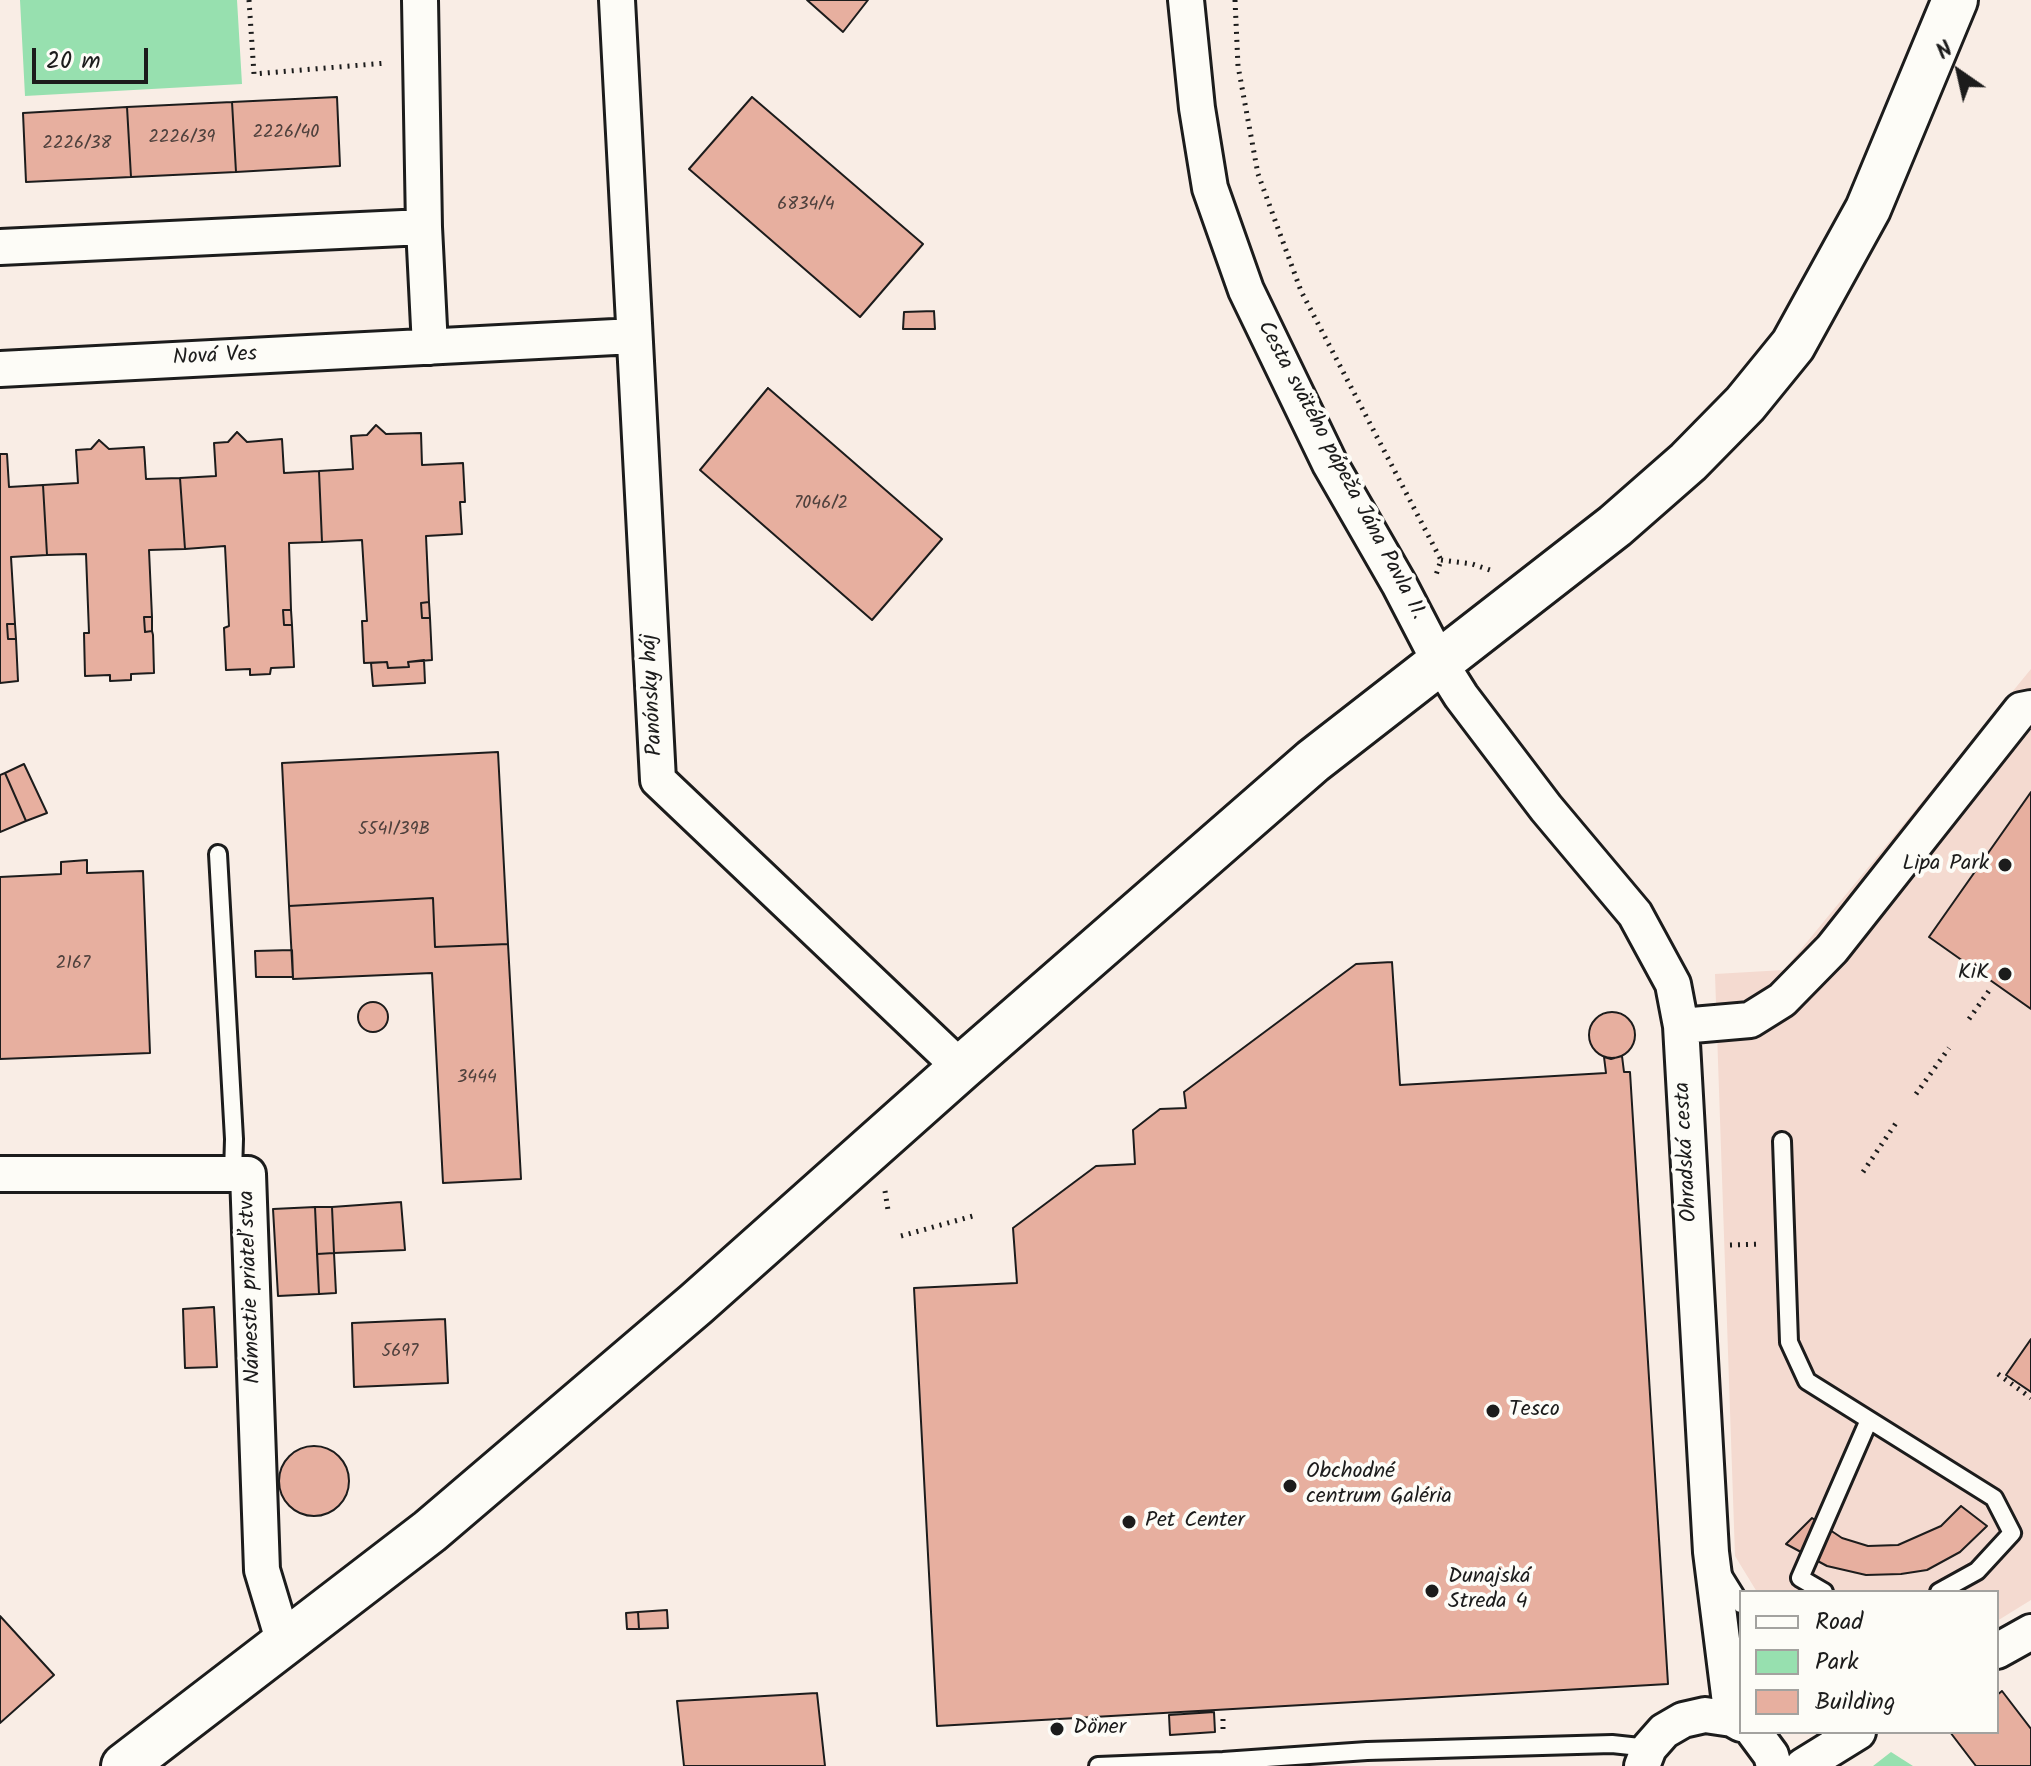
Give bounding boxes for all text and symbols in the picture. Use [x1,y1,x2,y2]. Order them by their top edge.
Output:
scale bar [36,32,152,82]
north arrow [1919,32,1999,112]
text: N [1930,33,1961,70]
text: 20 m [46,42,101,81]
house number: 2226/40 [253,123,319,145]
house number: 2226/39 [149,128,215,150]
house number: 2226/38 [43,134,111,156]
house number: 6834/4 [777,195,835,217]
street label: Cesta svätého pápeža Jána Pavla II. [1250,317,1430,625]
street label: Nová Ves [172,343,258,373]
house number: 7046/2 [794,494,848,516]
street label: Panónsky háj [638,633,670,757]
house number: 5541/39B [358,820,430,842]
place label: Lipa Park [1902,852,1989,878]
marker: Lipa Park [1996,856,2014,874]
house number: 2167 [56,954,90,976]
place label: KiK [1958,961,1989,987]
marker: KiK [1996,965,2014,983]
house number: 3444 [457,1068,497,1090]
street label: Ohradská cesta [1671,1081,1705,1223]
street label: Námestie priateľstva [235,1190,269,1384]
house number: 5697 [382,1342,418,1364]
place label: Tesco [1509,1398,1560,1424]
marker: Tesco [1484,1402,1502,1420]
place label: Obchodné centrum Galéria [1306,1460,1452,1512]
marker: Obchodné centrum Galéria [1281,1477,1299,1495]
place label: Pet Center [1145,1509,1245,1535]
marker: Pet Center [1120,1513,1138,1531]
place label: Dunajská Streda 4 [1448,1565,1530,1616]
marker: Dunajská Streda 4 [1423,1582,1441,1600]
legend [1739,1590,1999,1734]
text: Road [1815,1603,1863,1642]
text: Park [1815,1643,1859,1682]
text: Building [1815,1683,1895,1722]
place label: Döner [1073,1716,1126,1742]
marker: Döner [1048,1720,1066,1738]

